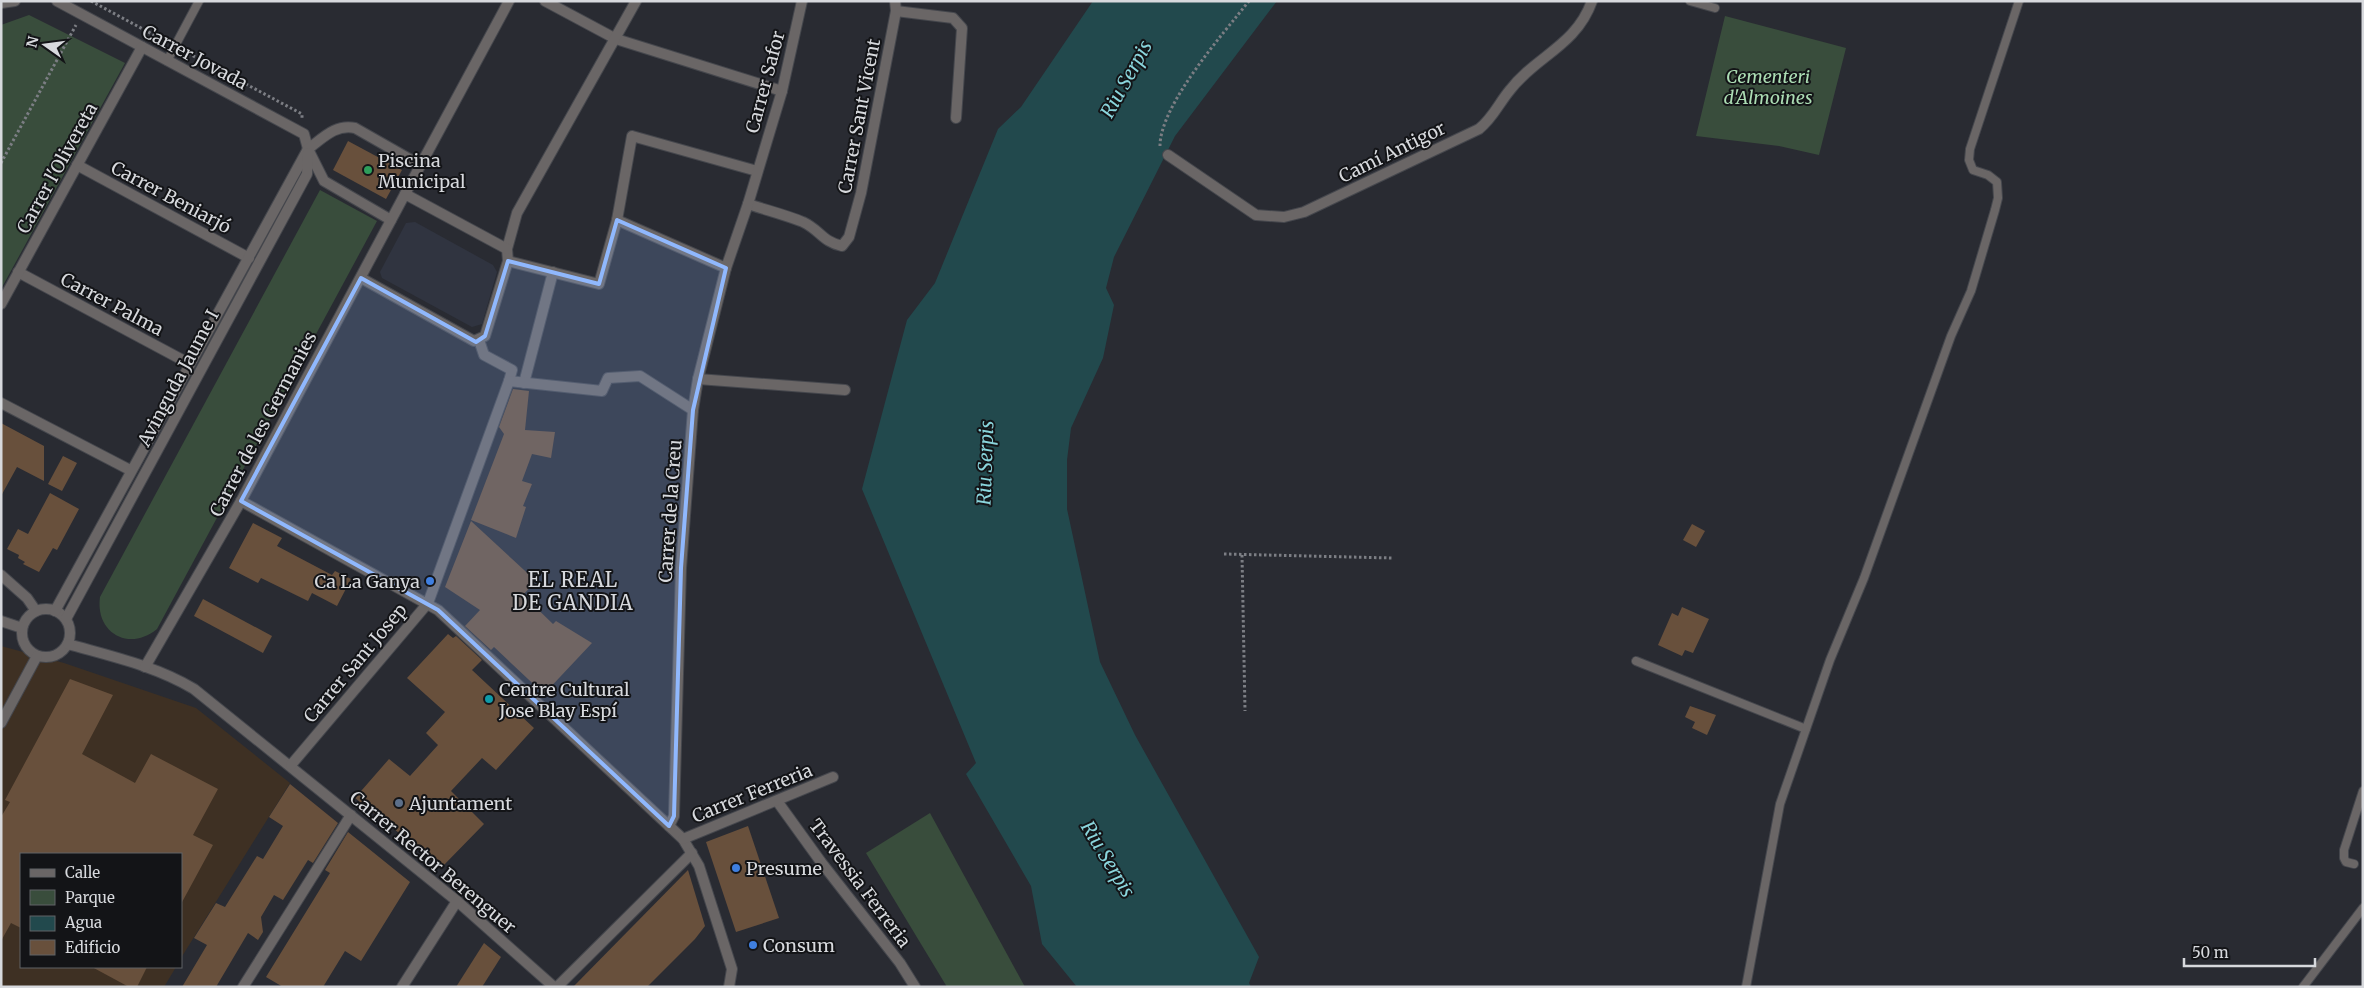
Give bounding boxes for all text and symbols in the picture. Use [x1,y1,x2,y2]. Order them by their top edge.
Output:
north arrow [20,20,70,70]
street label: Carrer Jovada [138,20,252,95]
street label: Carrer Safor [740,28,790,136]
text: N [22,34,42,49]
water label: Riu Serpis [1095,36,1157,122]
street label: Carrer Sant Vicent [833,37,885,195]
park label: Cementeri d'Almoines [1724,65,1812,109]
street label: Carrer l'Olivereta [12,98,103,237]
street label: Camí Antigor [1335,116,1449,188]
place label: Piscina Municipal [378,149,466,193]
street label: Carrer Beniarjó [107,156,235,238]
marker: Piscina Municipal [362,164,374,176]
street label: Carrer Palma [57,267,168,341]
street label: Avinguda Jaume I [132,306,224,451]
street label: Carrer de les Germanies [204,327,322,521]
water label: Riu Serpis [972,420,998,506]
street label: Carrer de la Creu [654,439,686,583]
district label: EL REAL DE GANDIA [512,567,634,615]
place label: Ca La Ganya [314,570,420,593]
marker: Ca La Ganya [424,575,436,587]
street label: Carrer Sant Josep [298,599,412,727]
place label: Centre Cultural Jose Blay Espí [498,678,630,722]
marker: Centre Cultural Jose Blay Espí [483,693,495,705]
street label: Carrer Ferreria [689,758,816,828]
street label: Carrer Rector Berenguer [345,786,521,938]
place label: Ajuntament [408,792,512,815]
marker: Ajuntament [393,797,405,809]
street label: Travessia Ferreria [804,814,916,952]
water label: Riu Serpis [1076,816,1140,902]
legend [20,853,182,968]
place label: Presume [746,857,822,880]
marker: Presume [730,862,742,874]
text: Calle [65,863,100,882]
text: Parque [65,888,115,907]
text: Agua [64,913,102,932]
place label: Consum [763,934,835,957]
scale bar [2184,936,2315,968]
text: Edificio [65,938,121,957]
marker: Consum [747,939,759,951]
text: 50 m [2192,943,2229,962]

